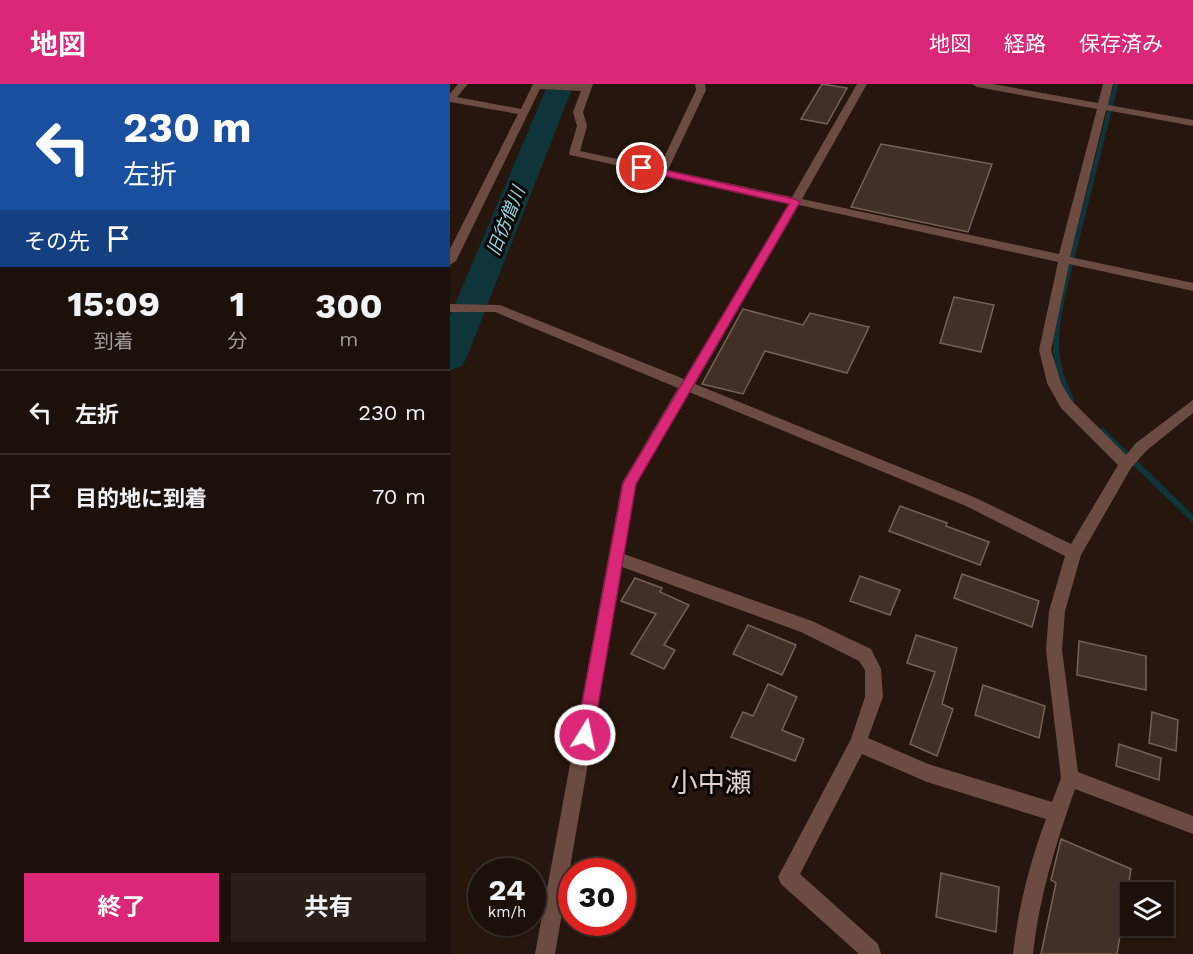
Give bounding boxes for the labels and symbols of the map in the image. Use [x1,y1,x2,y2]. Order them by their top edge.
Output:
pin [616,142,667,193]
water label: 旧彷僧川 [482,182,530,258]
position arrow [553,703,617,767]
district label: 小中瀬 [671,767,752,799]
speed limit sign: 30 [558,858,636,936]

